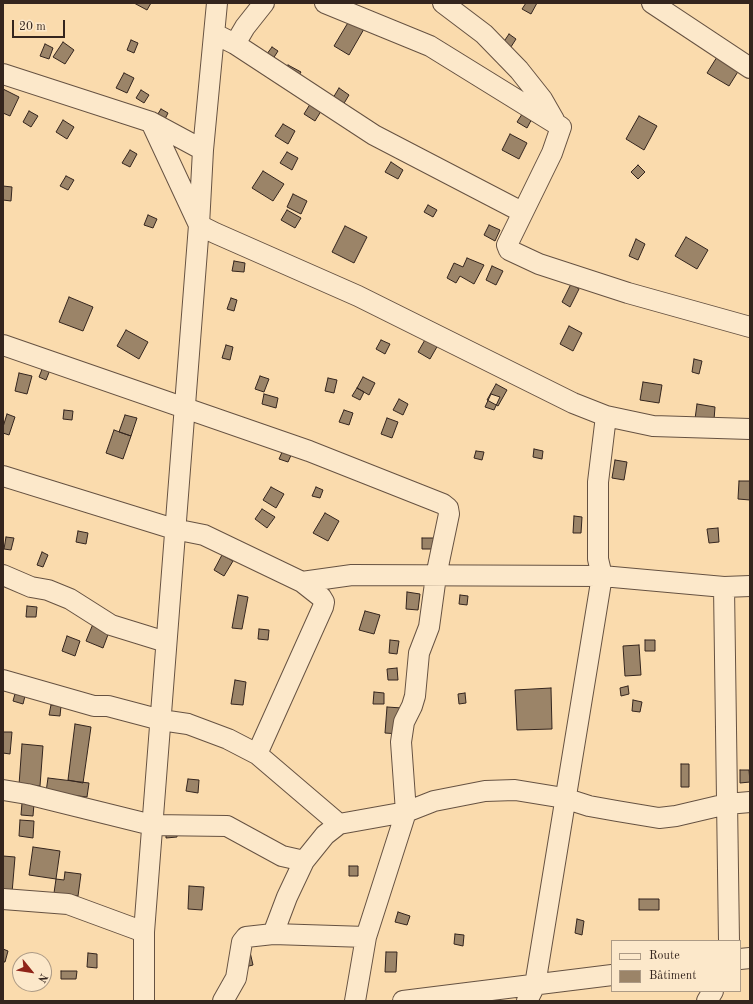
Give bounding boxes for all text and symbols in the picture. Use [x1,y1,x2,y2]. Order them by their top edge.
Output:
scale bar [14,12,67,38]
text: 20 m [19,21,46,33]
legend [611,940,741,992]
text: Route [649,950,680,962]
north arrow [12,952,52,992]
text: Bâtiment [649,970,696,982]
text: N [35,971,49,984]

